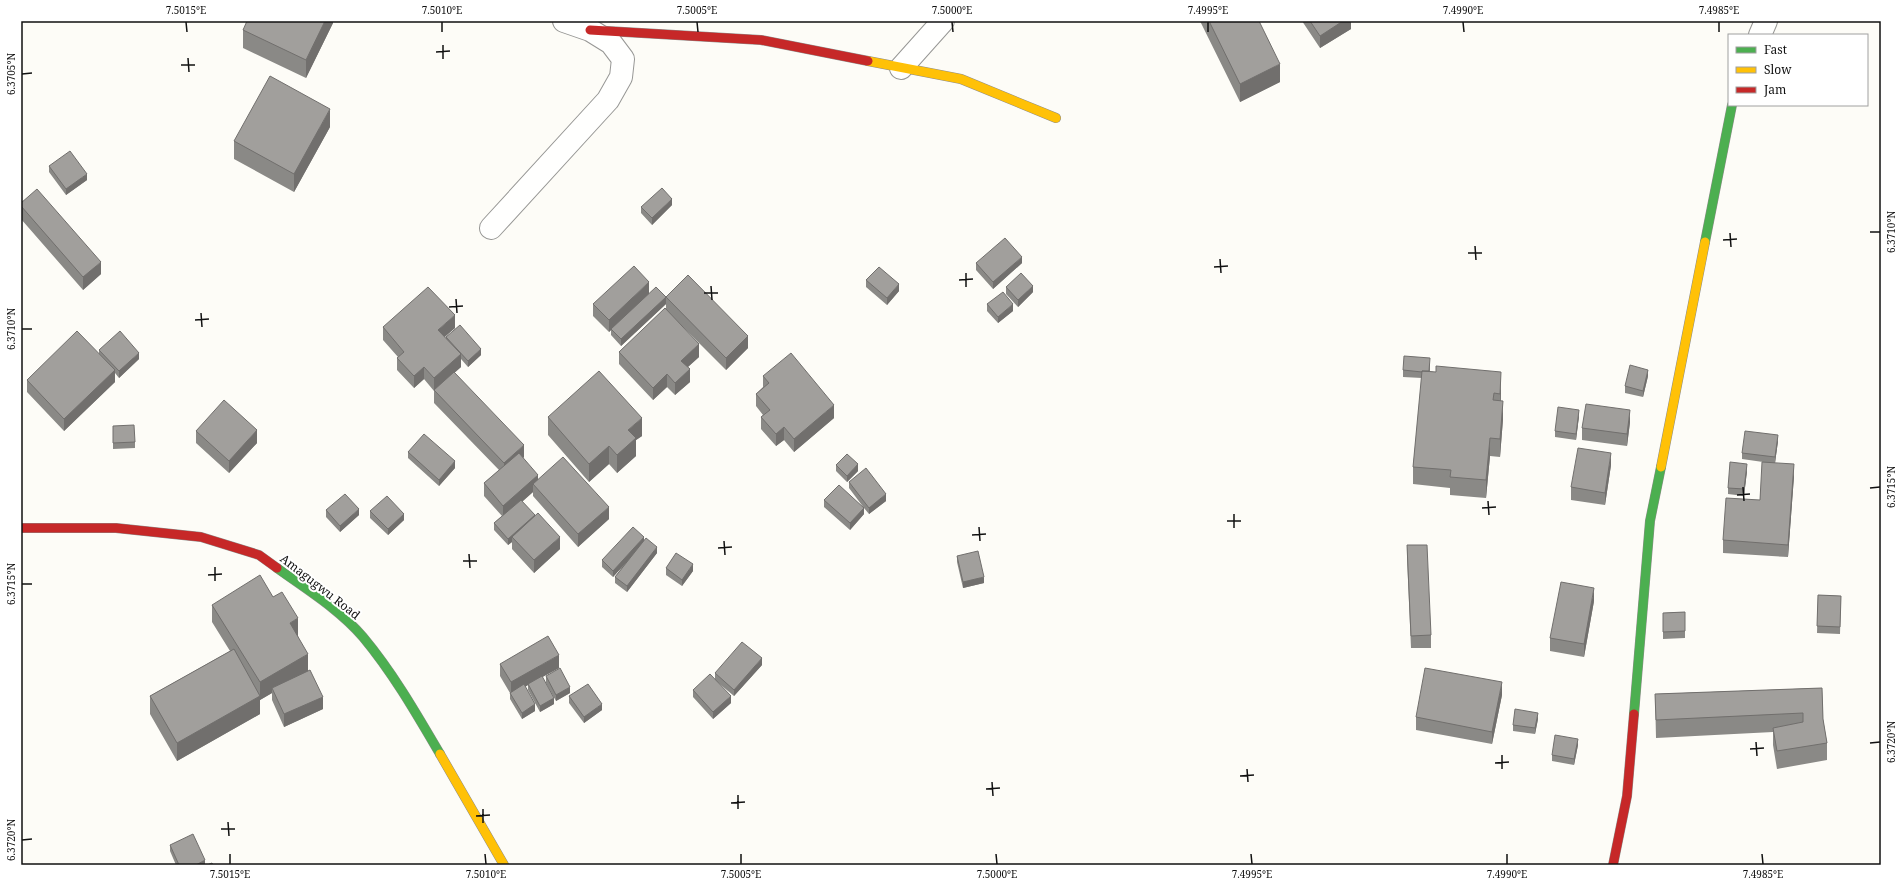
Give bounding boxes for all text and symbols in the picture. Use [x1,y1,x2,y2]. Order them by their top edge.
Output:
text: 7.5015°E [166,3,206,17]
text: 7.5010°E [422,3,462,17]
text: 7.5005°E [677,3,717,17]
text: 7.5000°E [932,3,972,17]
text: 7.4995°E [1188,3,1228,17]
text: 7.4990°E [1443,3,1483,17]
text: 7.4985°E [1699,3,1739,17]
legend [1728,34,1868,106]
text: Fast [1764,41,1787,58]
text: 6.3705°N [4,53,18,95]
text: Slow [1764,61,1792,78]
text: Jam [1763,81,1786,98]
text: 6.3710°N [1884,211,1898,253]
text: 6.3710°N [4,308,18,350]
text: 6.3715°N [1884,466,1898,508]
street label: Amagugwu Road [277,550,364,624]
text: 6.3715°N [4,563,18,605]
text: 6.3720°N [1884,721,1898,763]
text: 6.3720°N [4,819,18,861]
text: 7.5015°E [210,867,250,881]
text: 7.5010°E [466,867,506,881]
text: 7.5005°E [721,867,761,881]
text: 7.5000°E [977,867,1017,881]
text: 7.4995°E [1232,867,1272,881]
text: 7.4990°E [1487,867,1527,881]
text: 7.4985°E [1743,867,1783,881]

